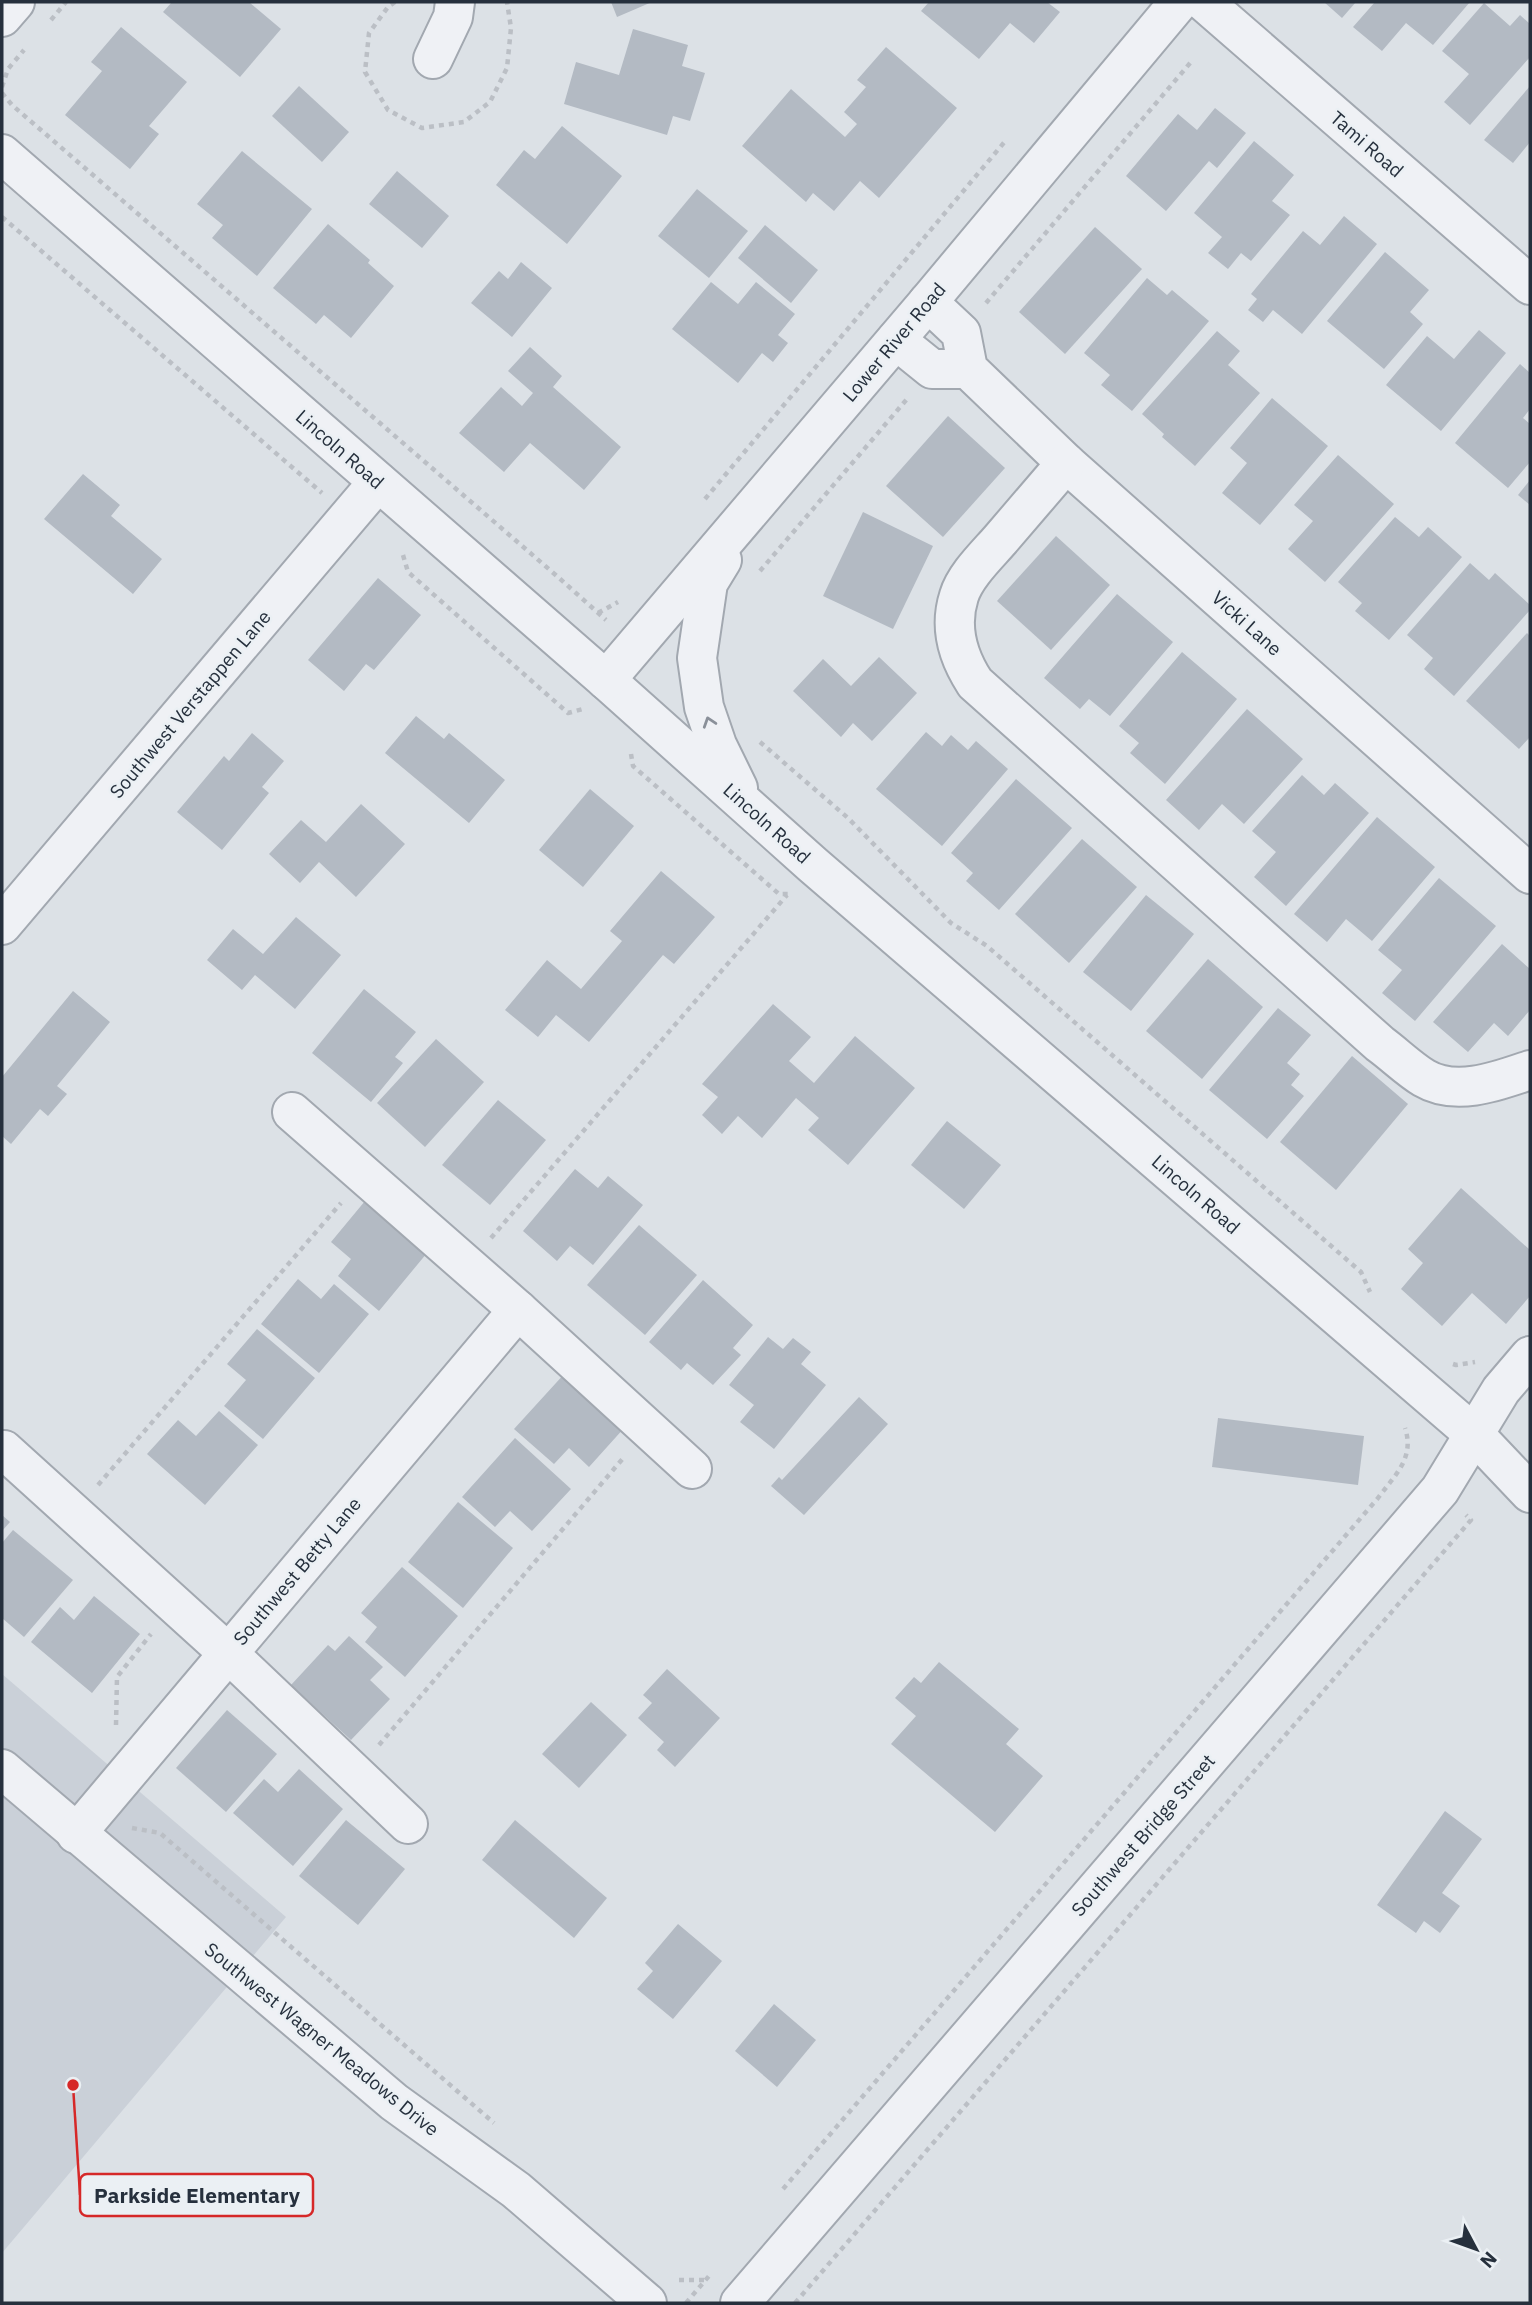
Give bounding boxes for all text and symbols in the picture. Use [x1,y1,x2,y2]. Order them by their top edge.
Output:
street label: Tami Road [1325,106,1409,182]
street label: Lower River Road [837,278,951,406]
street label: Lincoln Road [291,404,389,494]
street label: Vicki Lane [1207,585,1287,661]
street label: Southwest Verstappen Lane [104,605,276,803]
one-way arrow [703,716,717,728]
street label: Lincoln Road [718,778,816,868]
street label: Lincoln Road [1147,1149,1245,1239]
street label: Southwest Betty Lane [228,1492,366,1650]
street label: Southwest Bridge Street [1066,1749,1220,1921]
street label: Southwest Wagner Meadows Drive [200,1937,444,2141]
callout: Parkside Elementary [80,2174,313,2216]
text: Parkside Elementary [94,2181,301,2209]
north arrow [1441,2214,1511,2284]
text: N [1475,2247,1502,2273]

